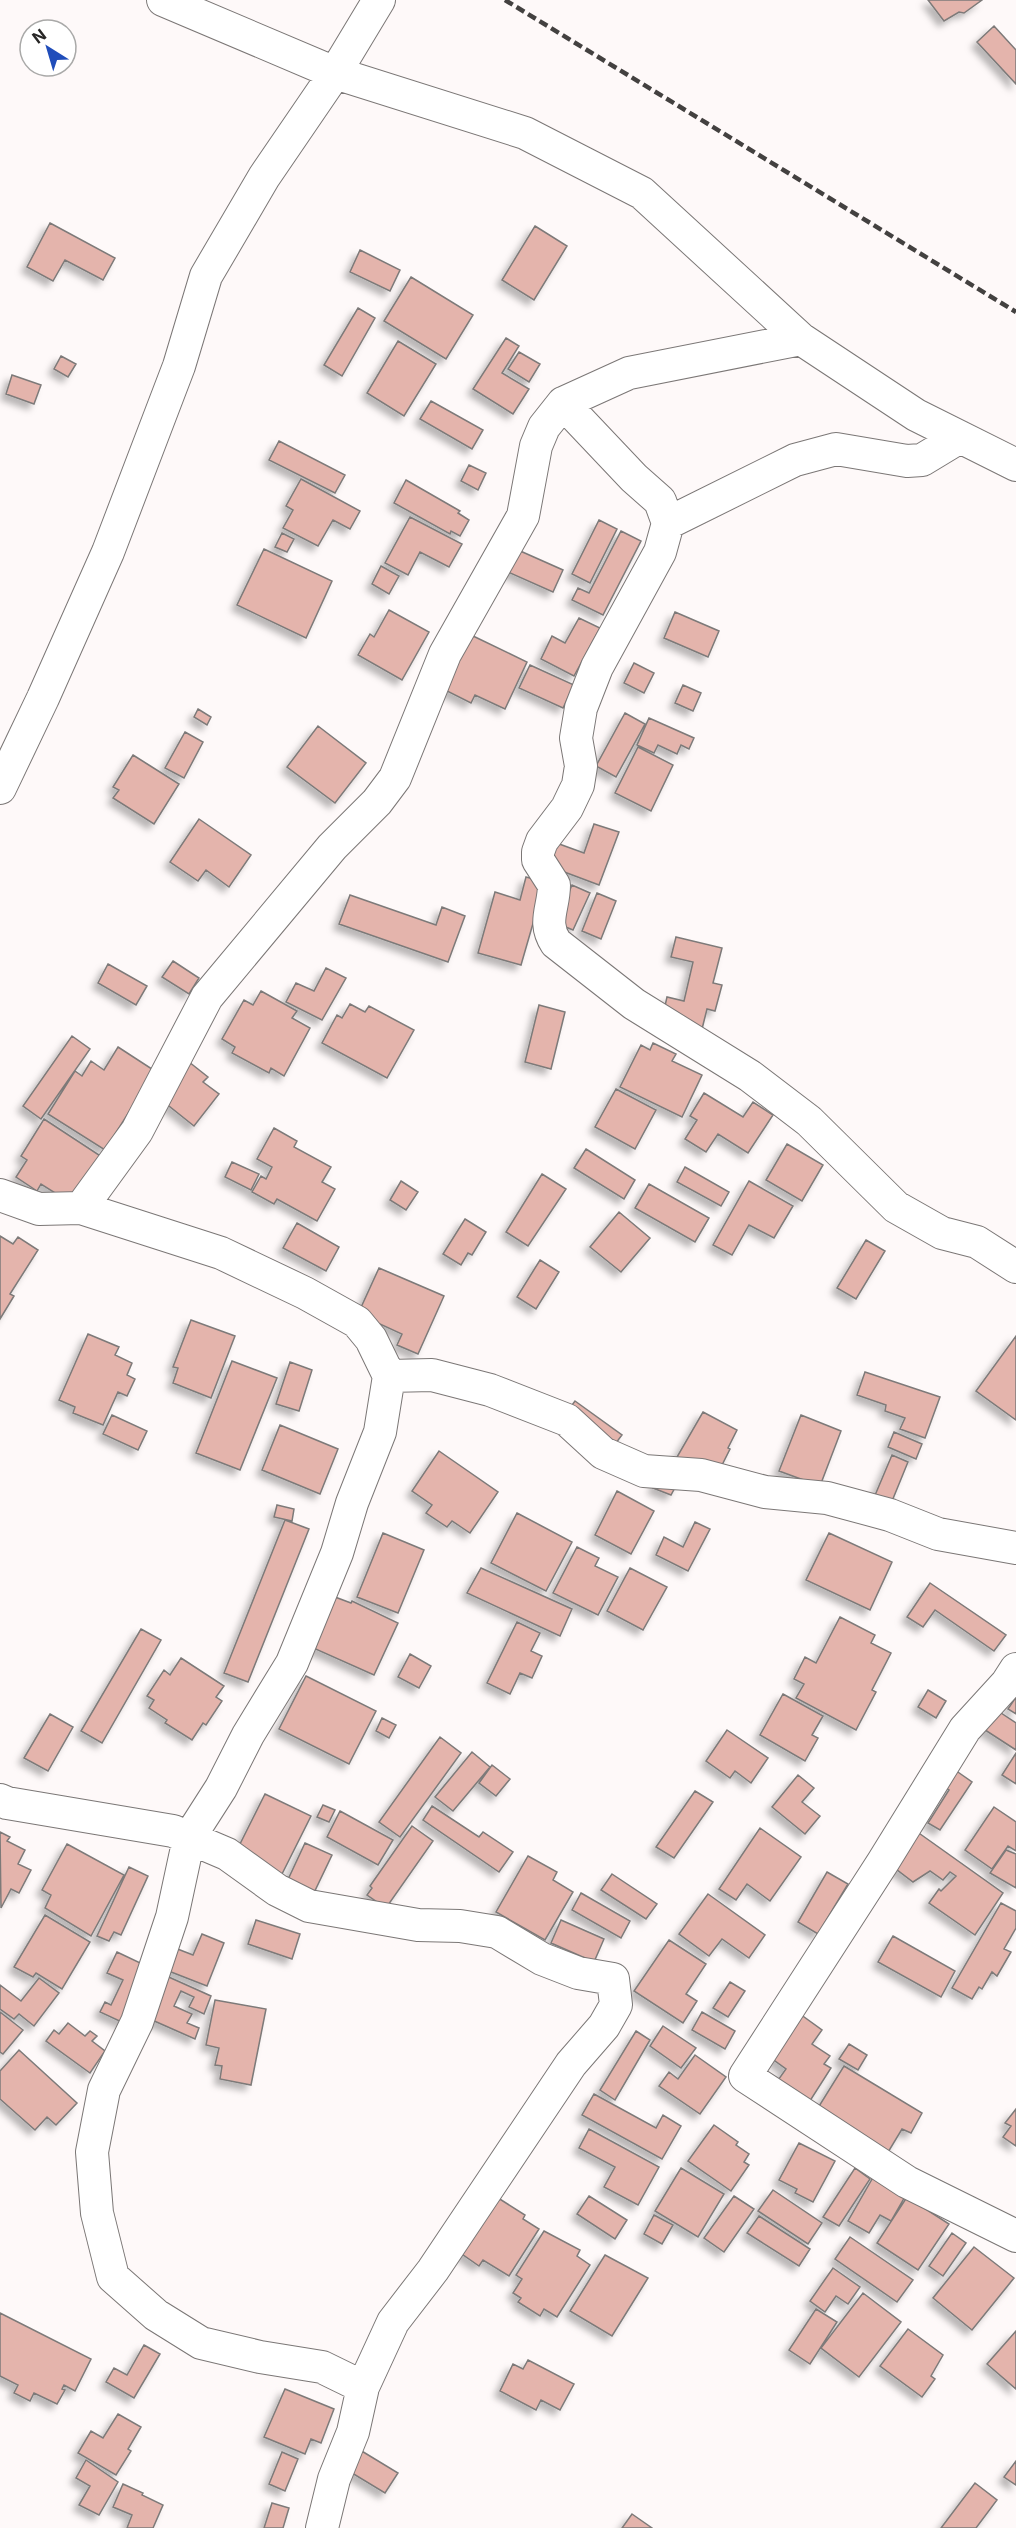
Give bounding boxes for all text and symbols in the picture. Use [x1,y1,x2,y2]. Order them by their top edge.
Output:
north arrow [18,18,78,78]
text: N [28,24,50,48]

